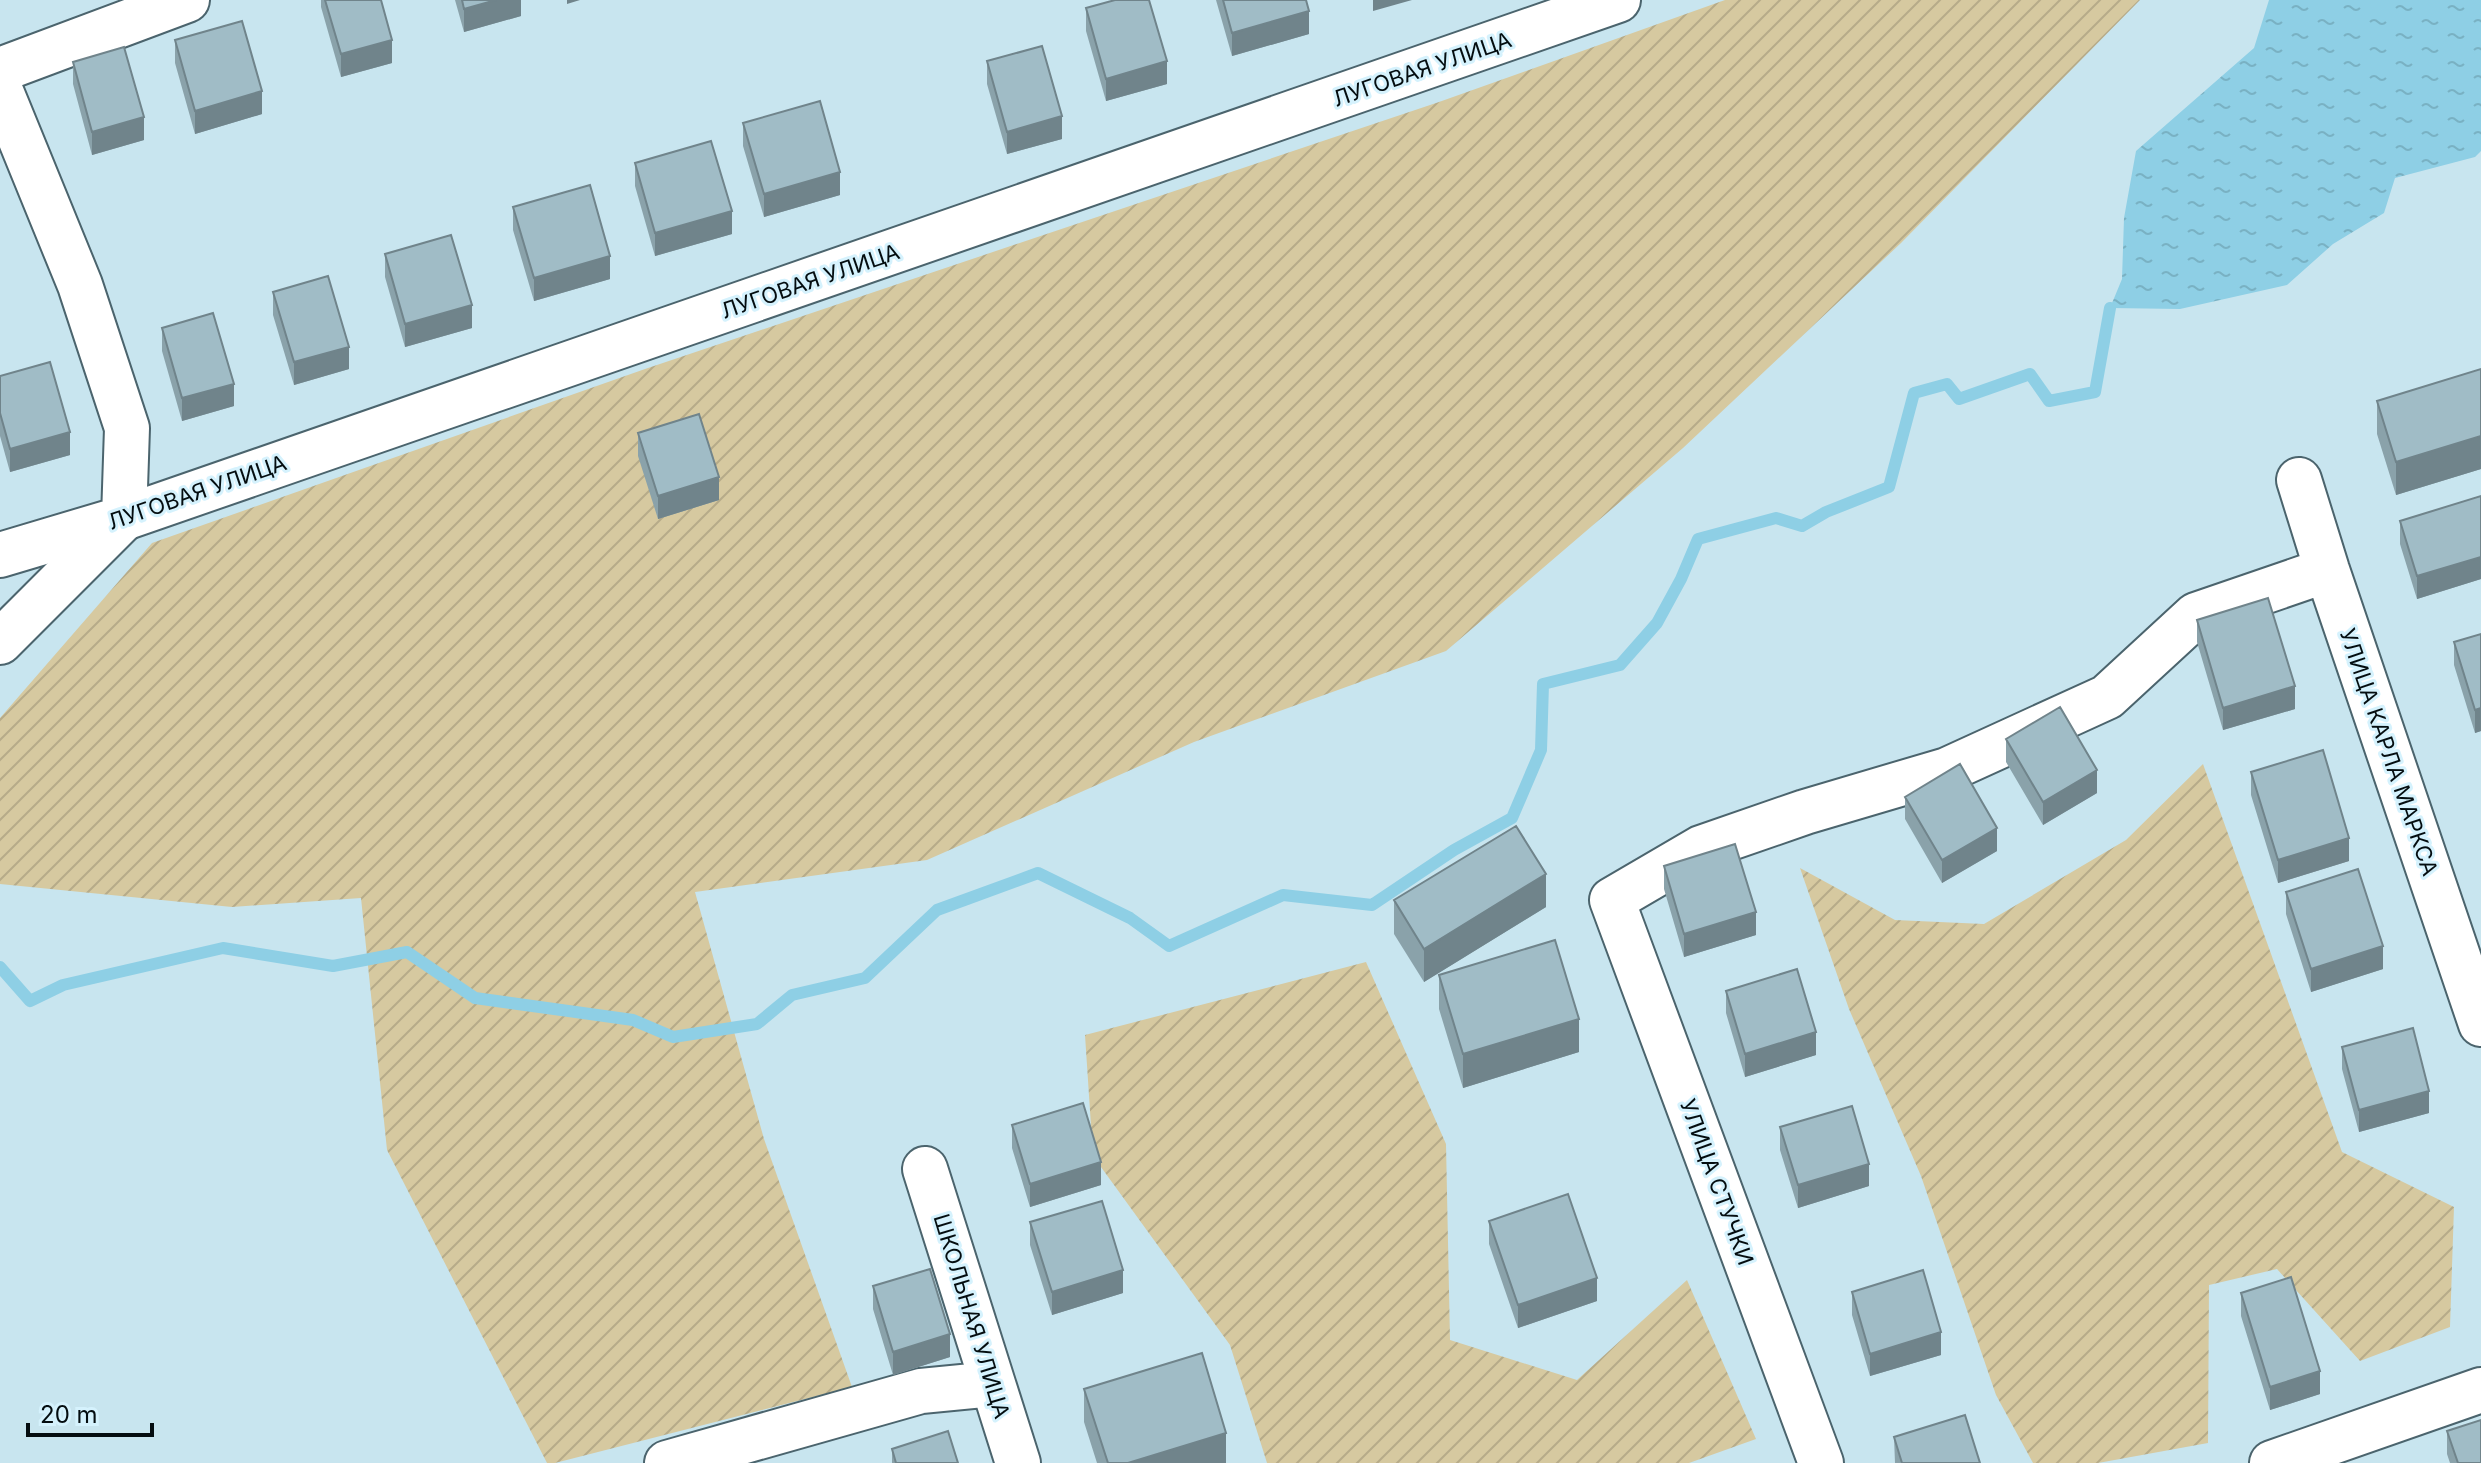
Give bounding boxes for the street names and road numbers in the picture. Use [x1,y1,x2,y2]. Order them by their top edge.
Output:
street label: ЛУГОВАЯ УЛИЦА [1329,26,1515,112]
street label: ЛУГОВАЯ УЛИЦА [717,238,903,324]
street label: ЛУГОВАЯ УЛИЦА [104,449,290,535]
street label: УЛИЦА КАРЛА МАРКСА [2334,625,2444,879]
street label: УЛИЦА СТУЧКИ [1675,1095,1759,1269]
street label: ШКОЛЬНАЯ УЛИЦА [929,1211,1015,1421]

